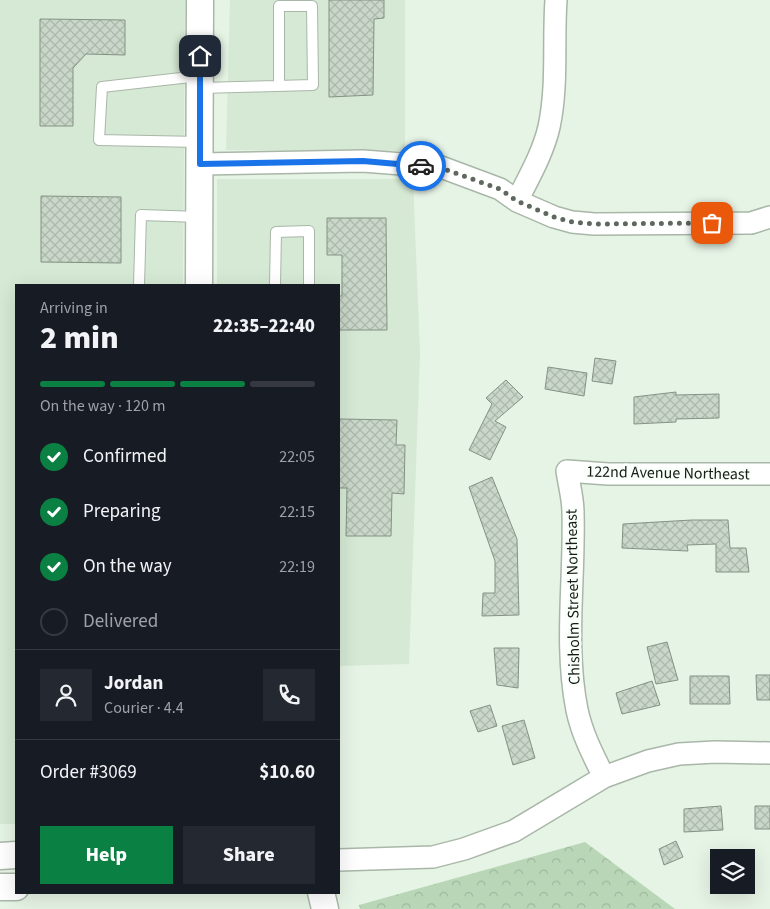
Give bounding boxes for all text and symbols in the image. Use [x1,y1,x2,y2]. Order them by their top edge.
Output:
pin [179,35,221,77]
icon: home [186,42,214,70]
courier [396,141,446,191]
icon: car [407,152,435,180]
pin [691,202,733,244]
icon: bag [698,209,726,237]
text: Arriving in [40,297,108,319]
text: 22:35–22:40 [213,313,315,340]
text: 2 min [40,315,119,361]
text: On the way · 120 m [40,395,165,417]
icon: check [40,443,68,471]
text: Confirmed [83,443,167,470]
text: 22:05 [279,446,315,468]
street label: 122nd Avenue Northeast [586,461,750,485]
icon: check [40,498,68,526]
text: Preparing [83,498,161,525]
text: 22:15 [279,501,315,523]
street label: Chisholm Street Northeast [560,508,586,685]
icon: check [40,553,68,581]
text: On the way [83,553,172,580]
text: 22:19 [279,556,315,578]
text: Delivered [83,608,158,635]
button: person [40,669,92,721]
button: phone [263,669,315,721]
text: Jordan [104,670,163,697]
text: Courier · 4.4 [104,697,184,719]
text: Order #3069 [40,759,137,786]
text: $10.60 [259,759,315,786]
button: Help [40,826,173,884]
button: Share [183,826,315,884]
map controls [710,849,755,894]
button: layers [710,849,755,894]

